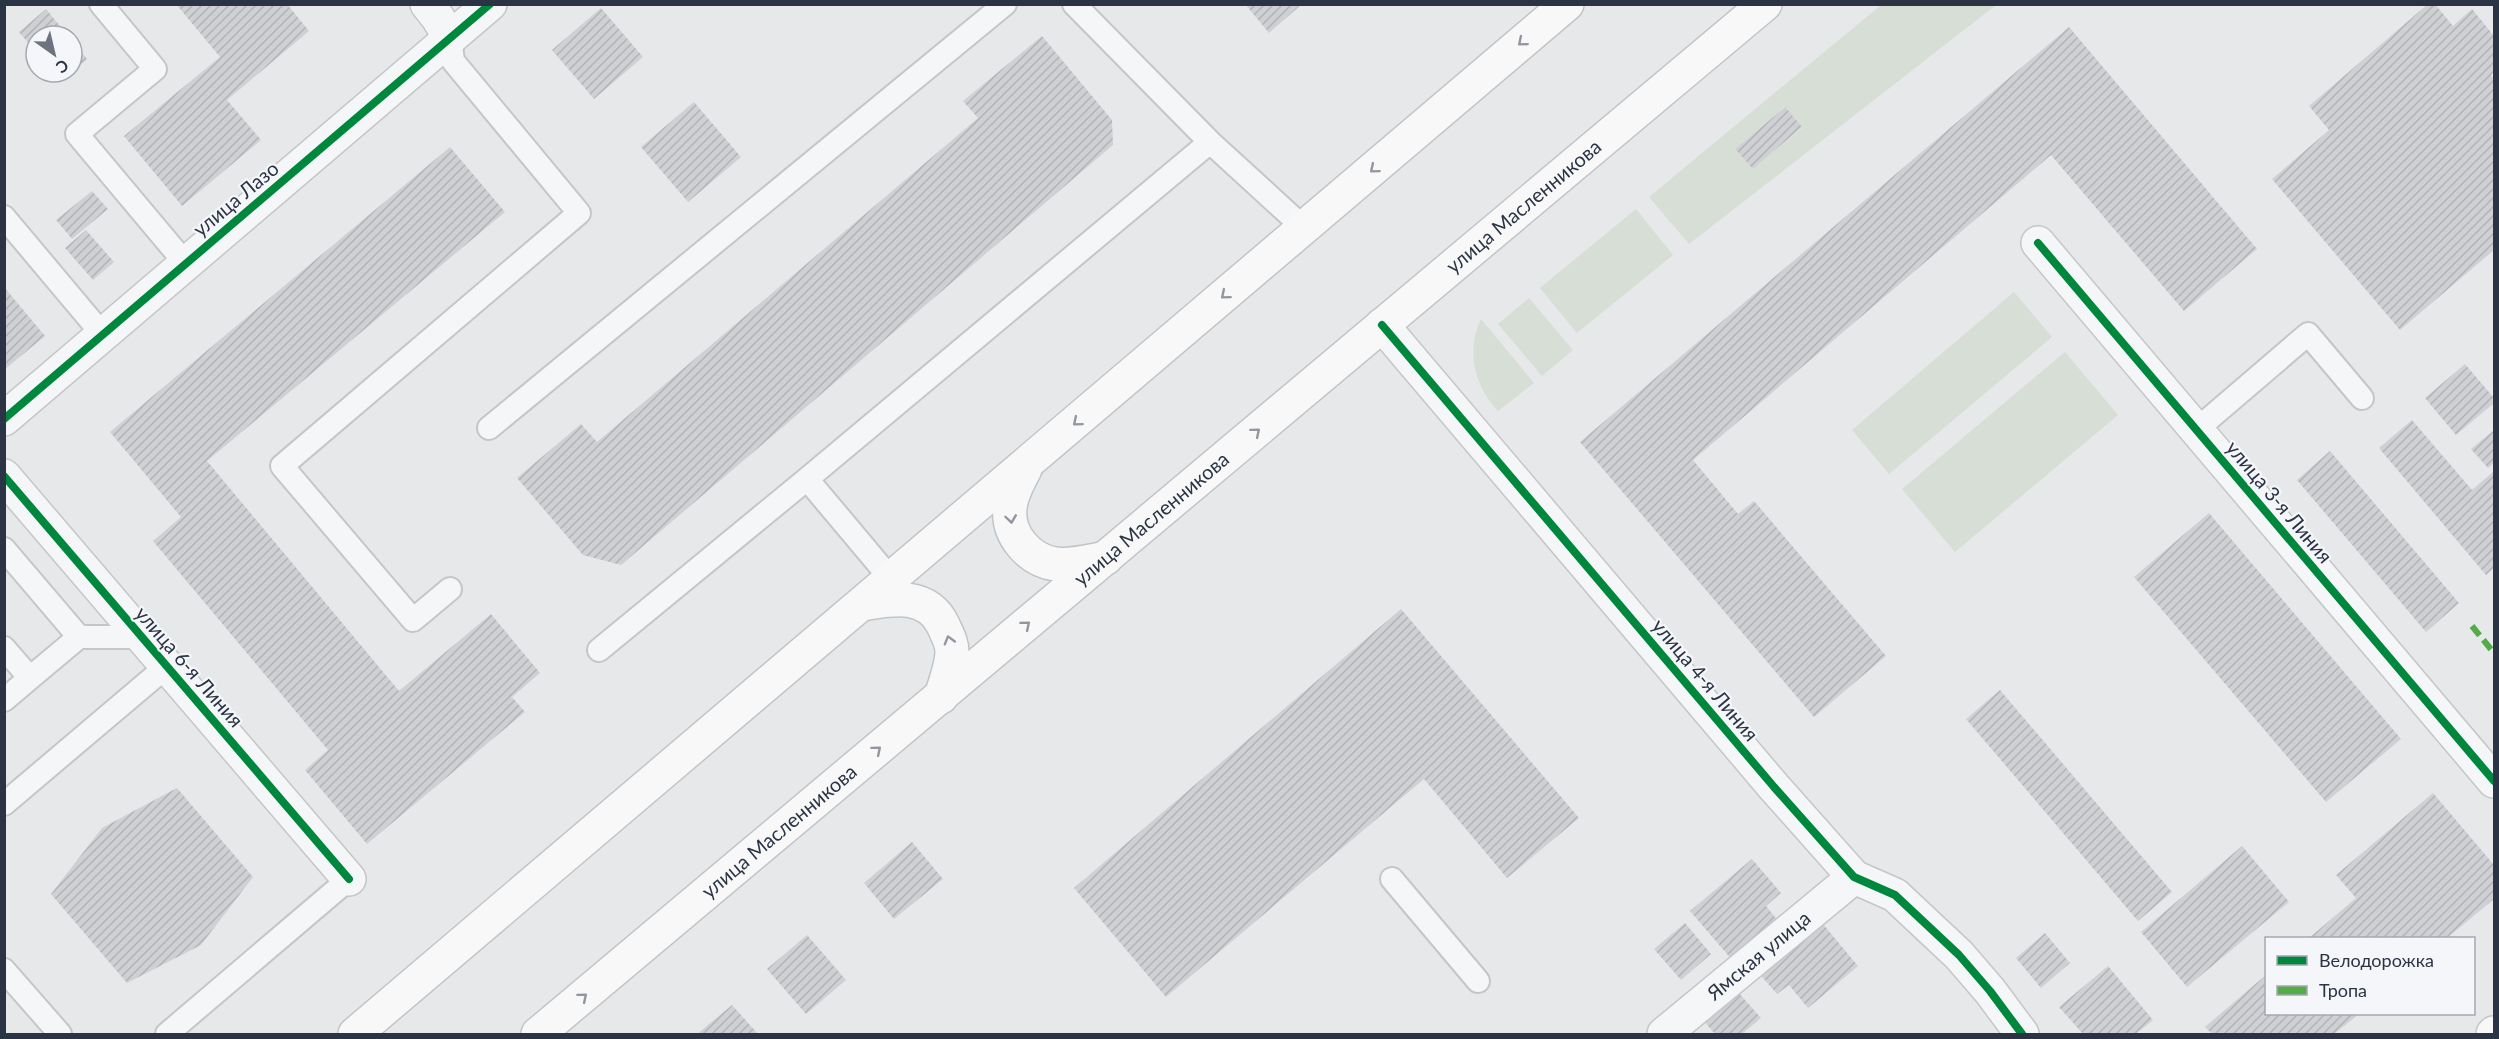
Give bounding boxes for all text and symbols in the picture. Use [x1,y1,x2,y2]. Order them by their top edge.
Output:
north arrow [24,24,84,84]
one-way arrow [1518,35,1529,46]
text: С [53,56,72,78]
street label: улица Масленникова [1441,134,1606,278]
street label: улица Лазо [188,156,283,241]
one-way arrow [1370,161,1381,172]
one-way arrow [1221,288,1232,299]
one-way arrow [1073,415,1084,426]
one-way arrow [1249,428,1260,439]
street label: улица 3-я Линия [2222,435,2338,567]
street label: улица Масленникова [1068,446,1233,590]
one-way arrow [1004,514,1016,524]
street label: улица 6-я Линия [131,601,249,732]
street label: улица 4-я Линия [1648,613,1764,745]
one-way arrow [1019,621,1030,632]
one-way arrow [943,635,956,645]
one-way arrow [870,746,881,757]
street label: улица Масленникова [696,759,861,903]
street label: Ямская улица [1701,905,1815,1005]
legend [2265,937,2475,1015]
text: Велодорожка [2319,949,2434,971]
text: Тропа [2319,979,2367,1001]
one-way arrow [576,993,587,1004]

